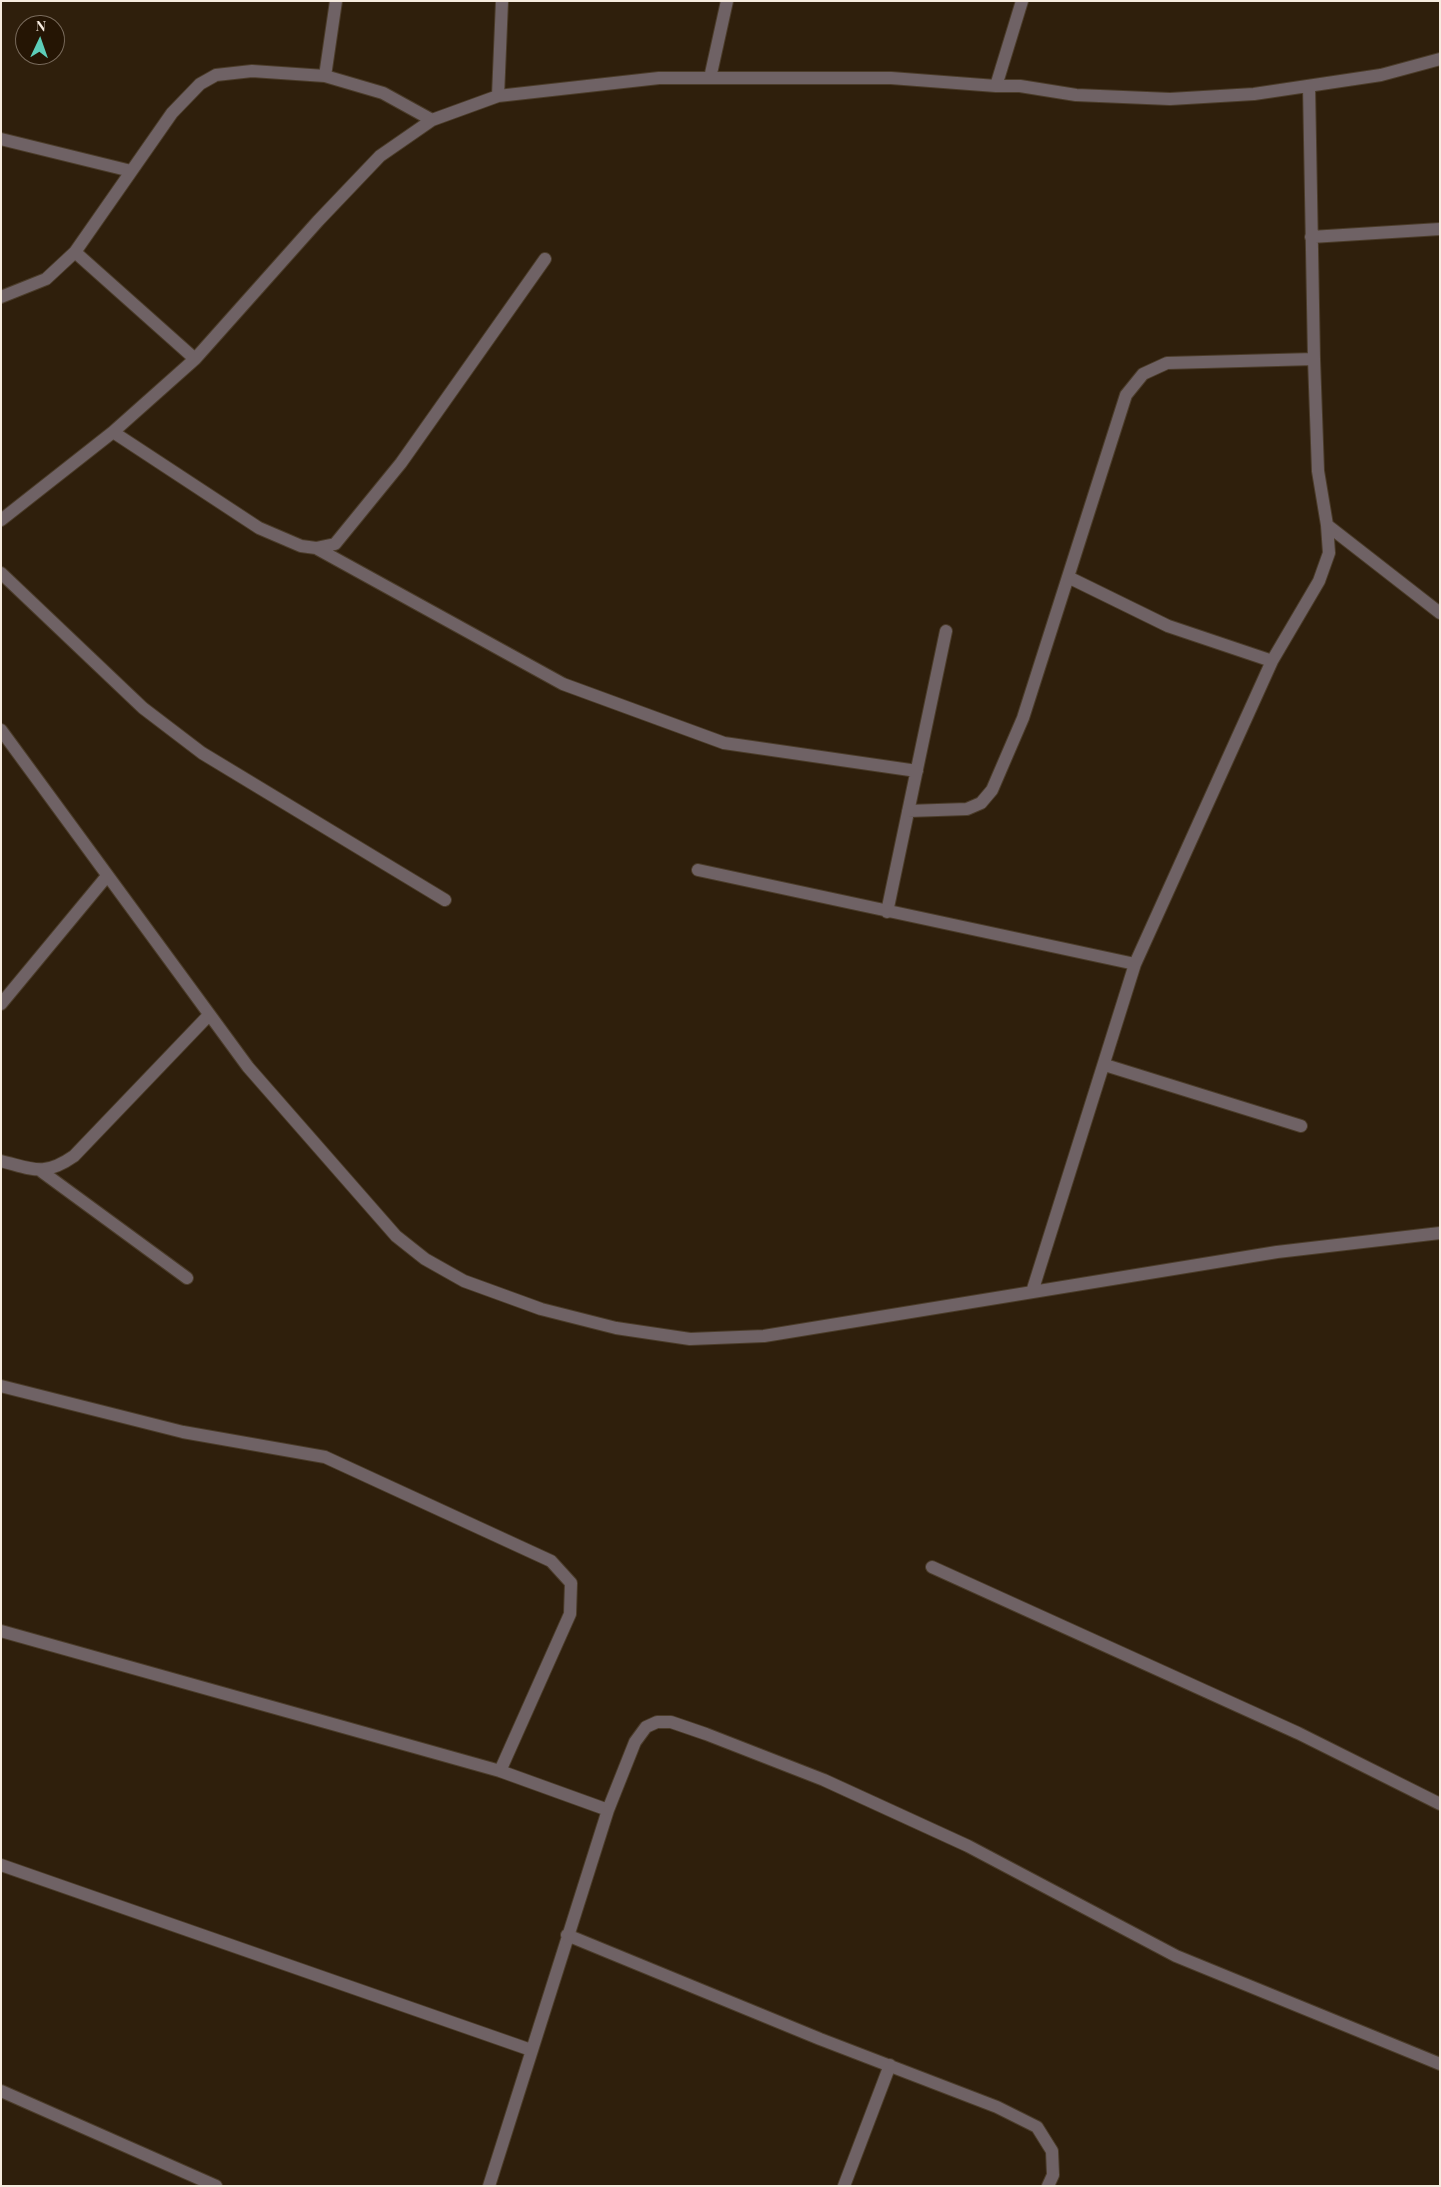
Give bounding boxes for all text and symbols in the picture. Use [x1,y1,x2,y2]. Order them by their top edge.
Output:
north arrow [15,15,65,65]
text: N [35,16,46,35]

